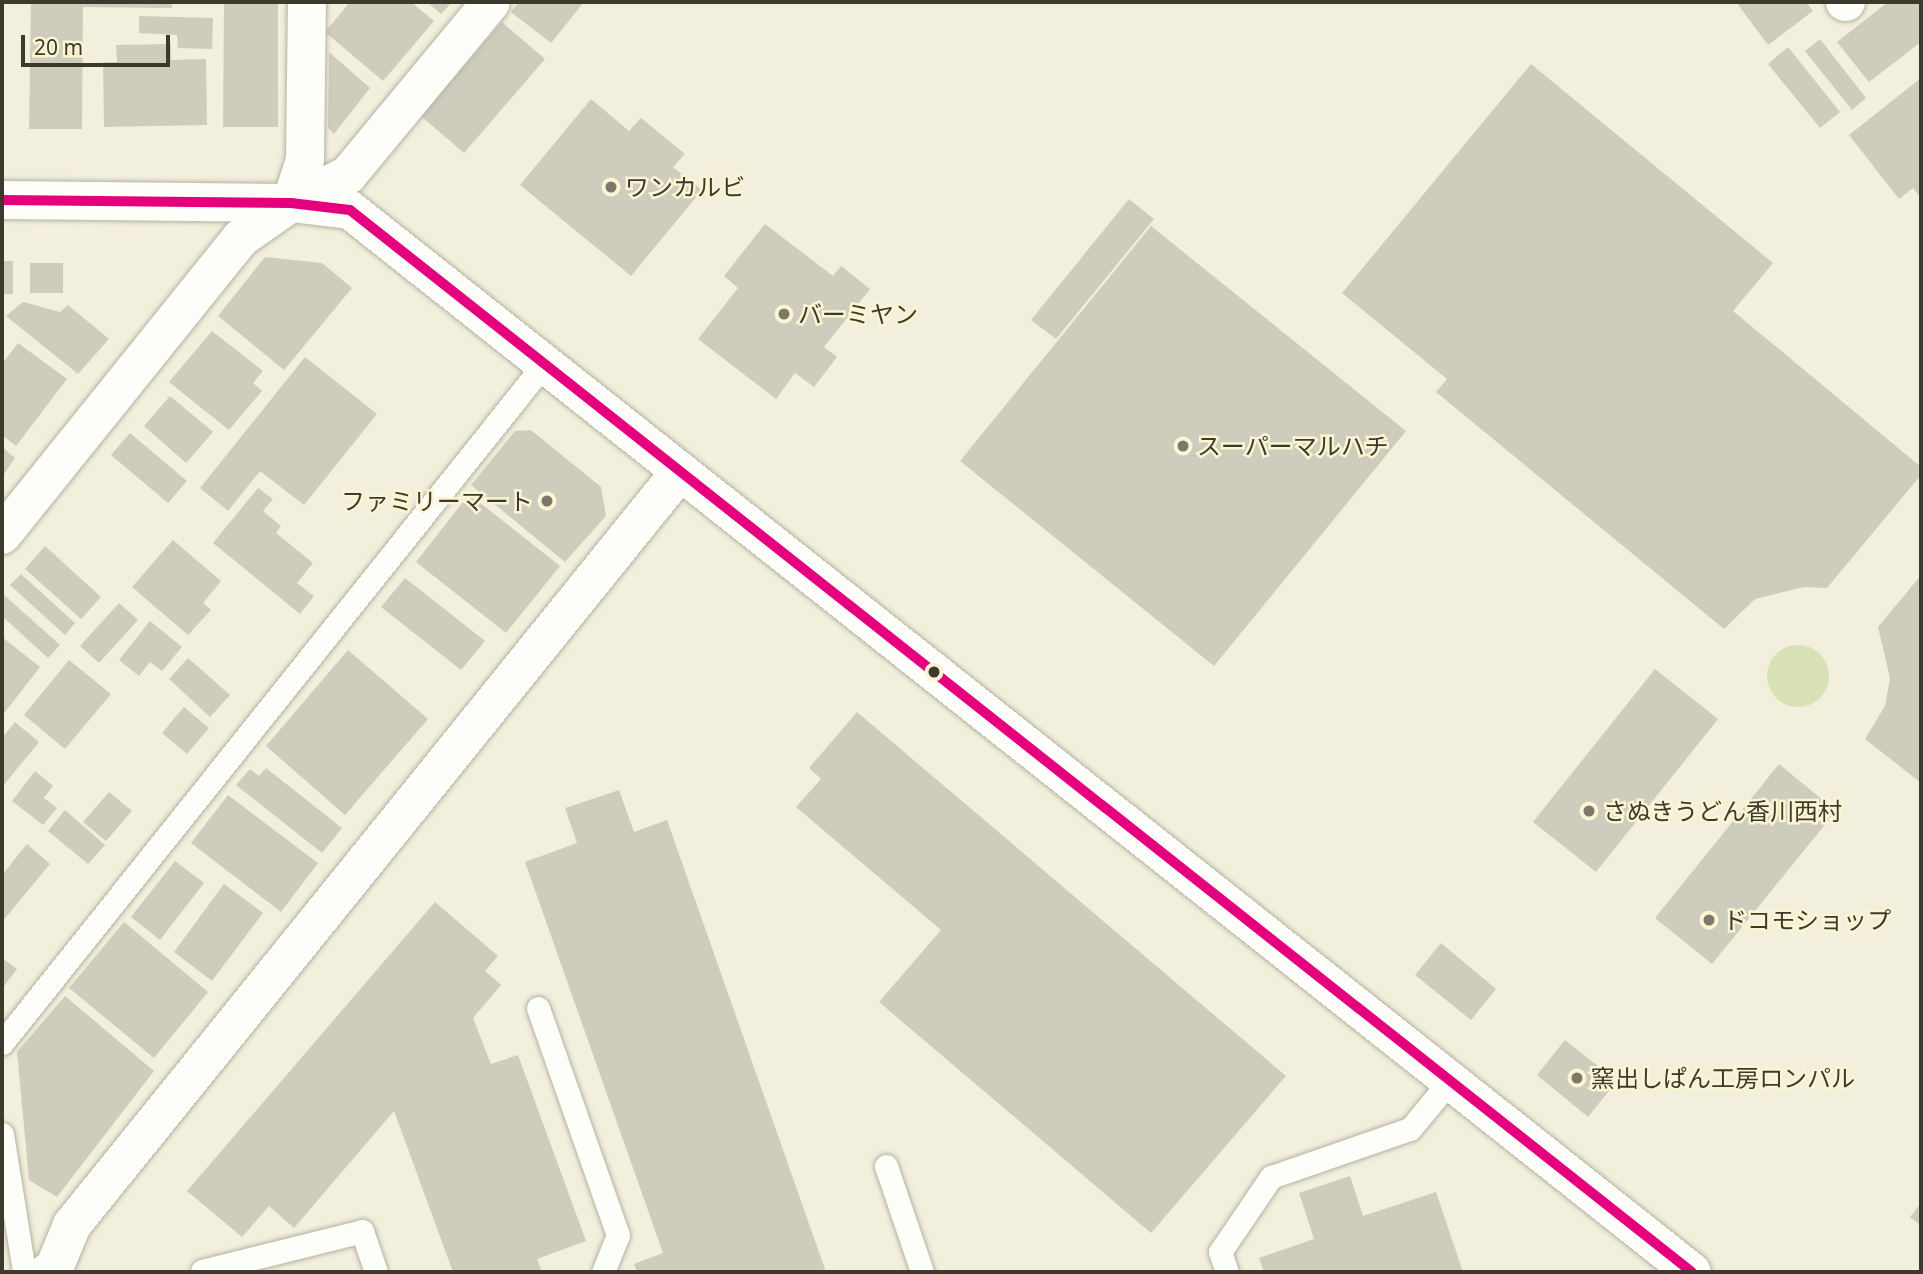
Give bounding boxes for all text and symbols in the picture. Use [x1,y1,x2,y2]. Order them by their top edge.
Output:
scale bar [24,21,173,65]
text: 20 m [34,33,83,61]
place label: ワンカルビ [625,173,745,201]
marker: ワンカルビ [603,179,619,195]
place label: バーミヤン [798,300,918,328]
marker: バーミヤン [776,306,792,322]
place label: スーパーマルハチ [1197,432,1389,460]
marker: スーパーマルハチ [1175,438,1191,454]
place label: ファミリーマート [341,487,533,515]
marker: ファミリーマート [539,493,555,509]
unlabelled marker [927,665,941,679]
place label: さぬきうどん香川西村 [1603,797,1843,825]
marker: さぬきうどん香川西村 [1581,803,1597,819]
place label: ドコモショップ [1723,906,1891,934]
marker: ドコモショップ [1701,912,1717,928]
place label: 窯出しぱん工房ロンパル [1591,1064,1855,1092]
marker: 窯出しぱん工房ロンパル [1569,1070,1585,1086]

